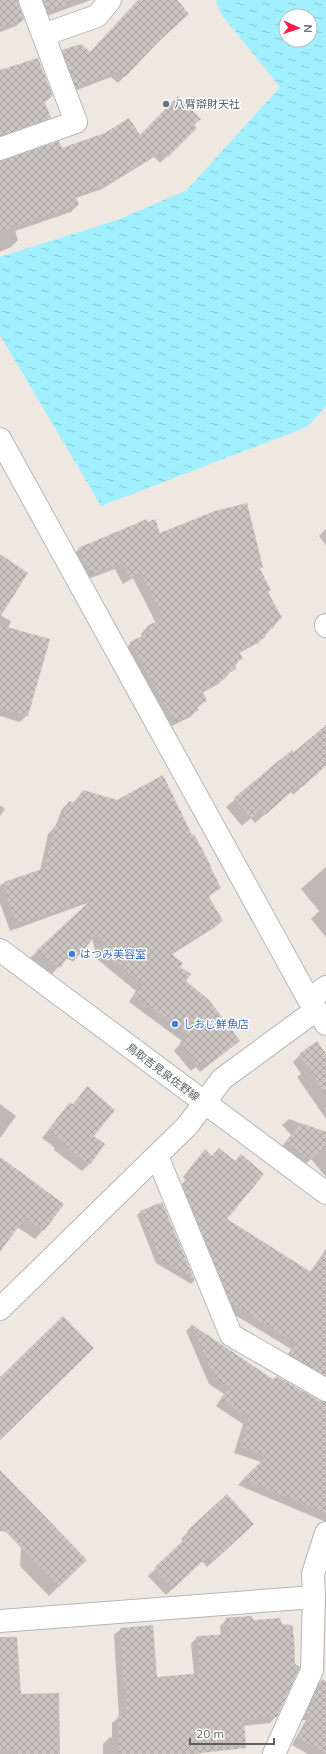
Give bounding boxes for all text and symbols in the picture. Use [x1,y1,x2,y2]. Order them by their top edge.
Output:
north arrow [278,8,318,48]
text: N [301,24,315,33]
place label: 八臂辯財天社 [174,97,240,111]
marker: 八臂辯財天社 [161,99,171,109]
place label: はつみ美容室 [80,947,146,961]
marker: はつみ美容室 [67,949,77,959]
place label: しおじ鮮魚店 [183,1017,249,1031]
marker: しおじ鮮魚店 [170,1019,180,1029]
street label: 鳥取吉見泉佐野線 [124,1040,202,1104]
scale bar [190,1720,274,1746]
text: 20 m [196,1726,224,1741]

